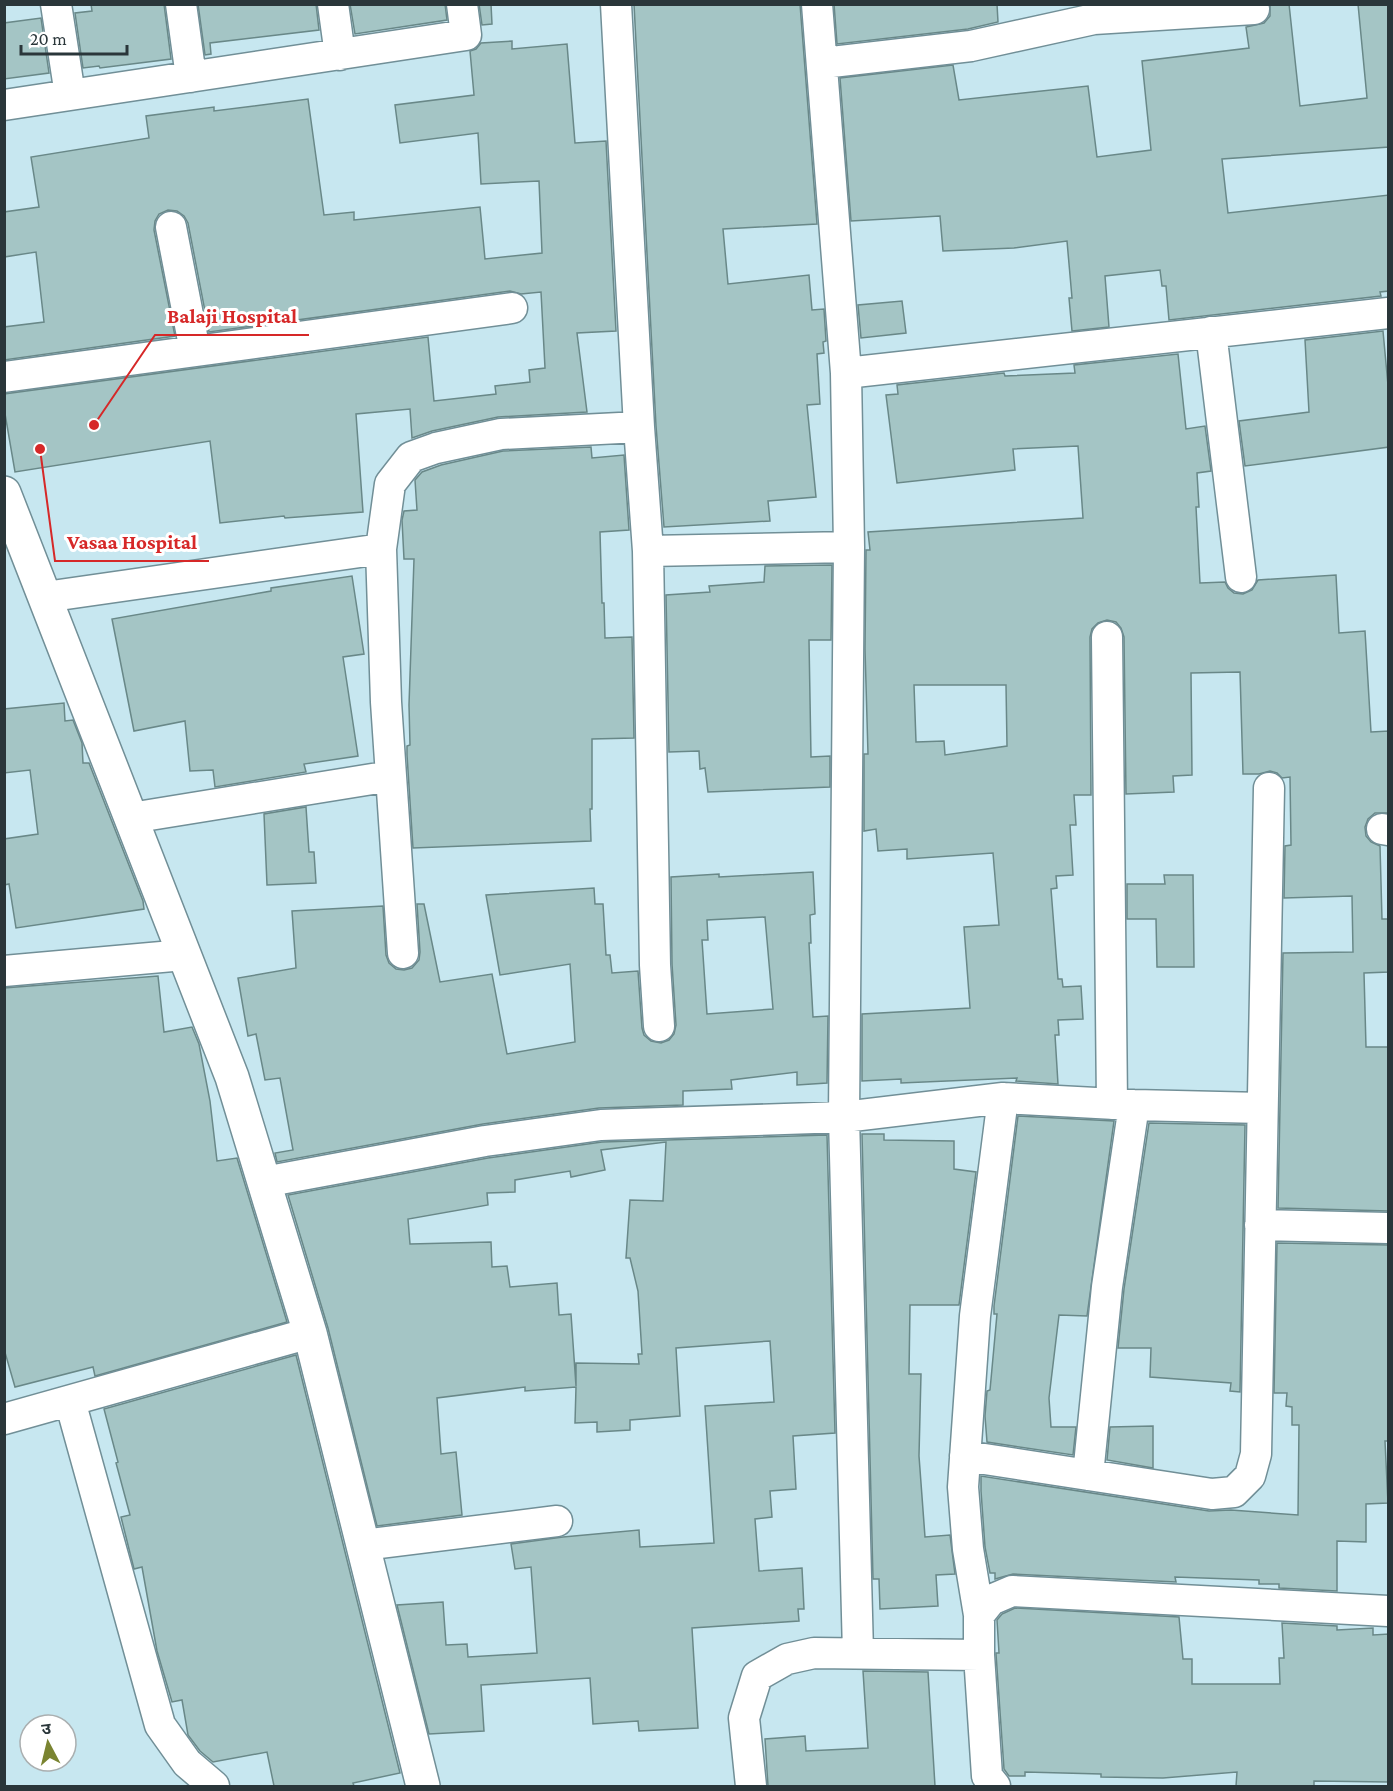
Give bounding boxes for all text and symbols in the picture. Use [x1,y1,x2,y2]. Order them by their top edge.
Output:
scale bar [21,18,128,56]
text: 20 m [30,29,67,49]
callout: Balaji Hospital [155,296,309,335]
text: Balaji Hospital [167,304,297,328]
callout: Vasaa Hospital [55,522,209,561]
text: Vasaa Hospital [66,530,197,554]
north arrow [18,1713,78,1773]
text: उ [41,1720,53,1738]

